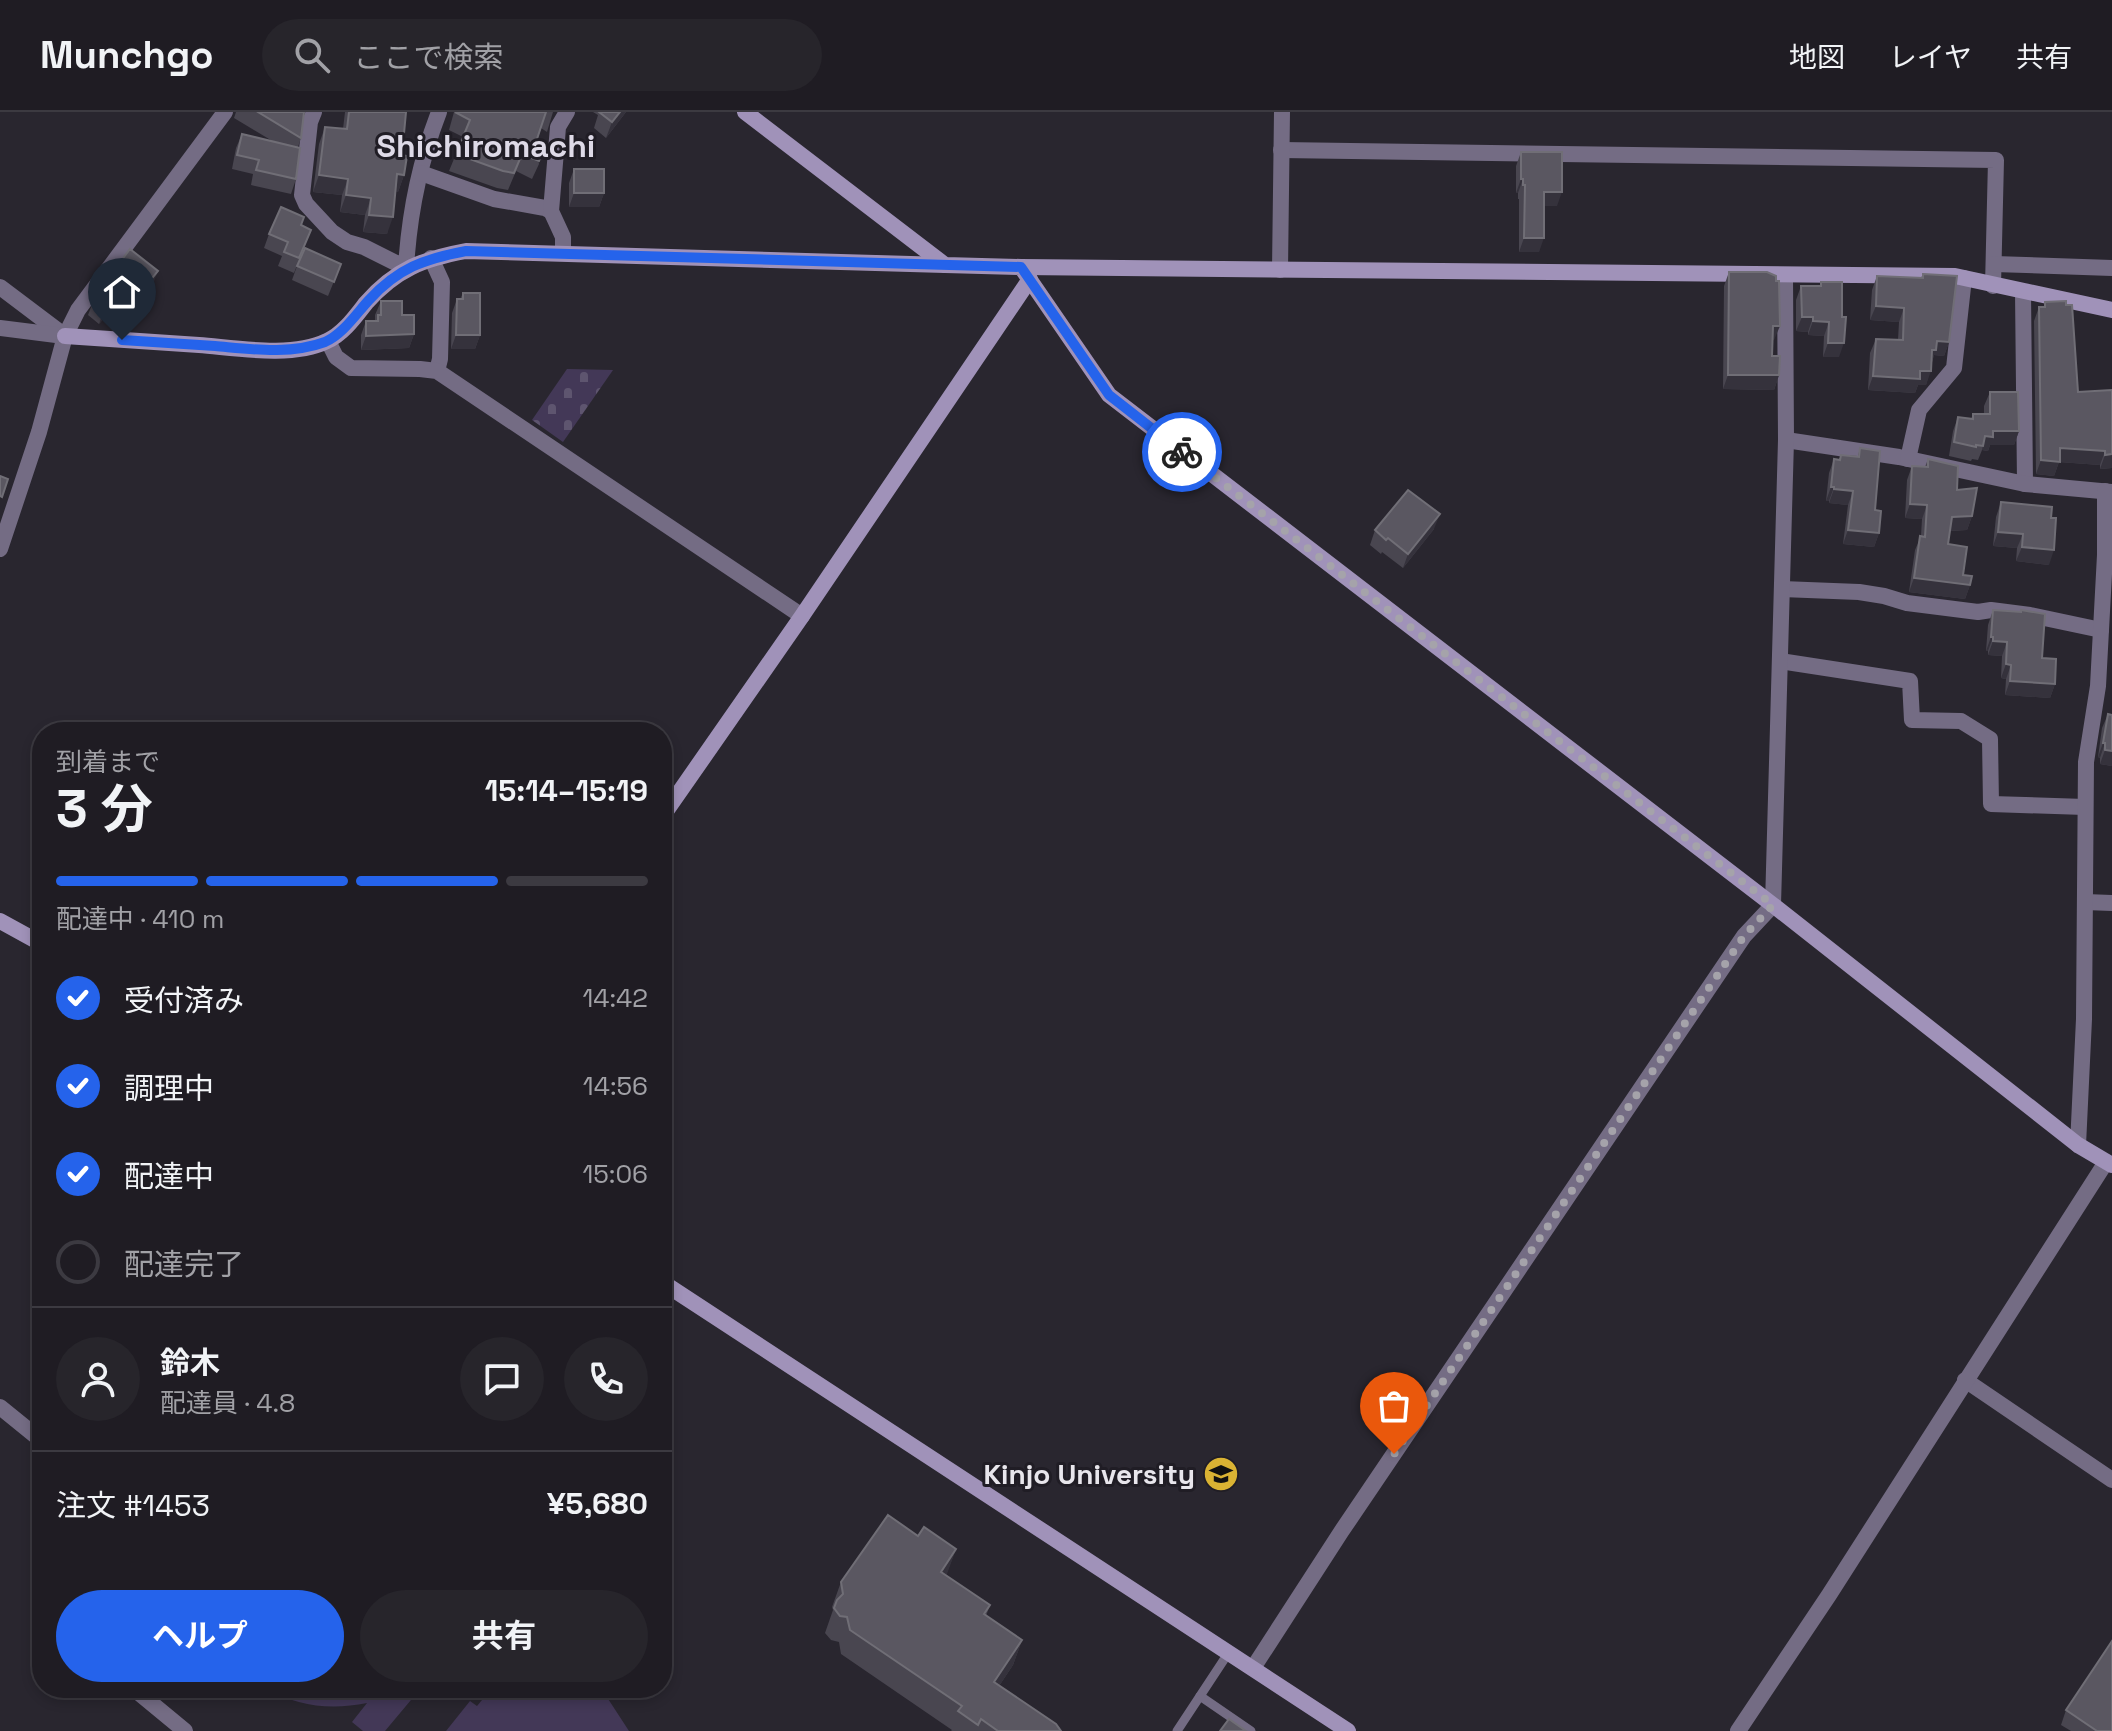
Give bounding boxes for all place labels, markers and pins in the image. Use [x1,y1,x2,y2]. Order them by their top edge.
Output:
pin [88,258,156,340]
pin [1360,1372,1428,1454]
school or university icon: Kinjo University [1202,1455,1240,1493]
place label: Kinjo University [984,1456,1195,1492]

